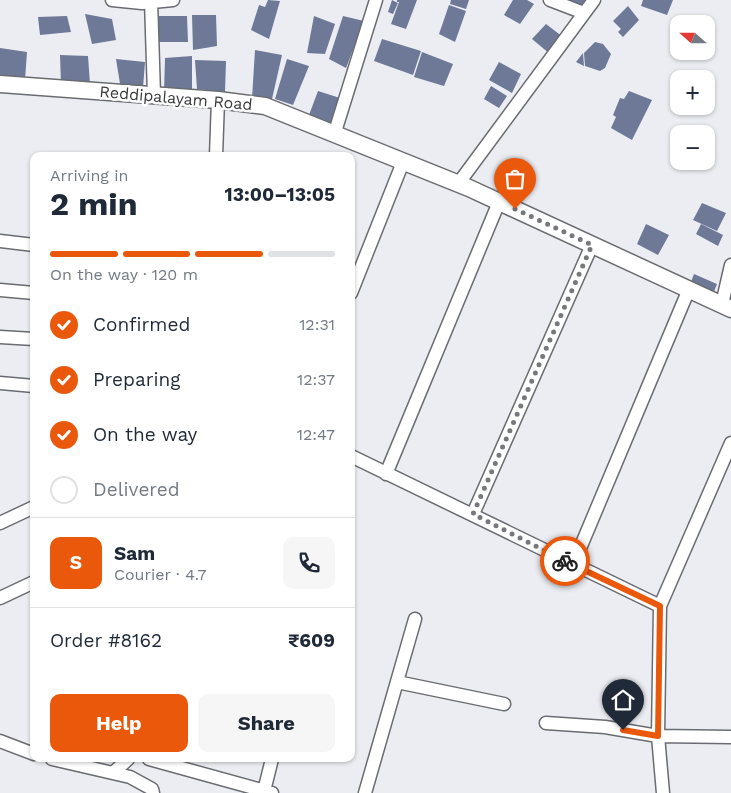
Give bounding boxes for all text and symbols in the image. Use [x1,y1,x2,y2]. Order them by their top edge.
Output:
north arrow [670,15,715,60]
map controls [670,15,715,170]
button: + [670,70,715,115]
street label: Reddipalayam Road [99,82,253,114]
button: − [670,125,715,170]
pin [494,158,536,209]
icon: bag [501,165,529,193]
text: Arriving in [50,166,128,185]
text: 13:00–13:05 [225,183,335,206]
text: 2 min [50,185,138,223]
text: On the way · 120 m [50,265,198,284]
icon: check [50,311,78,339]
text: Confirmed [93,313,190,336]
text: 12:31 [299,315,335,334]
icon: check [50,366,78,394]
text: Preparing [93,368,180,391]
text: 12:37 [297,370,335,389]
icon: check [50,421,78,449]
text: On the way [93,423,197,446]
text: 12:47 [297,425,335,444]
text: Delivered [93,478,180,501]
courier [540,536,590,586]
button: phone [283,537,335,589]
text: Sam [114,542,155,565]
icon: bike [551,547,579,575]
text: S [70,551,82,574]
text: Courier · 4.7 [114,565,207,584]
text: Order #8162 [50,629,162,652]
text: ₹609 [288,629,335,652]
pin [602,679,644,730]
icon: home [609,686,637,714]
button: Help [50,694,188,752]
button: Share [198,694,335,752]

